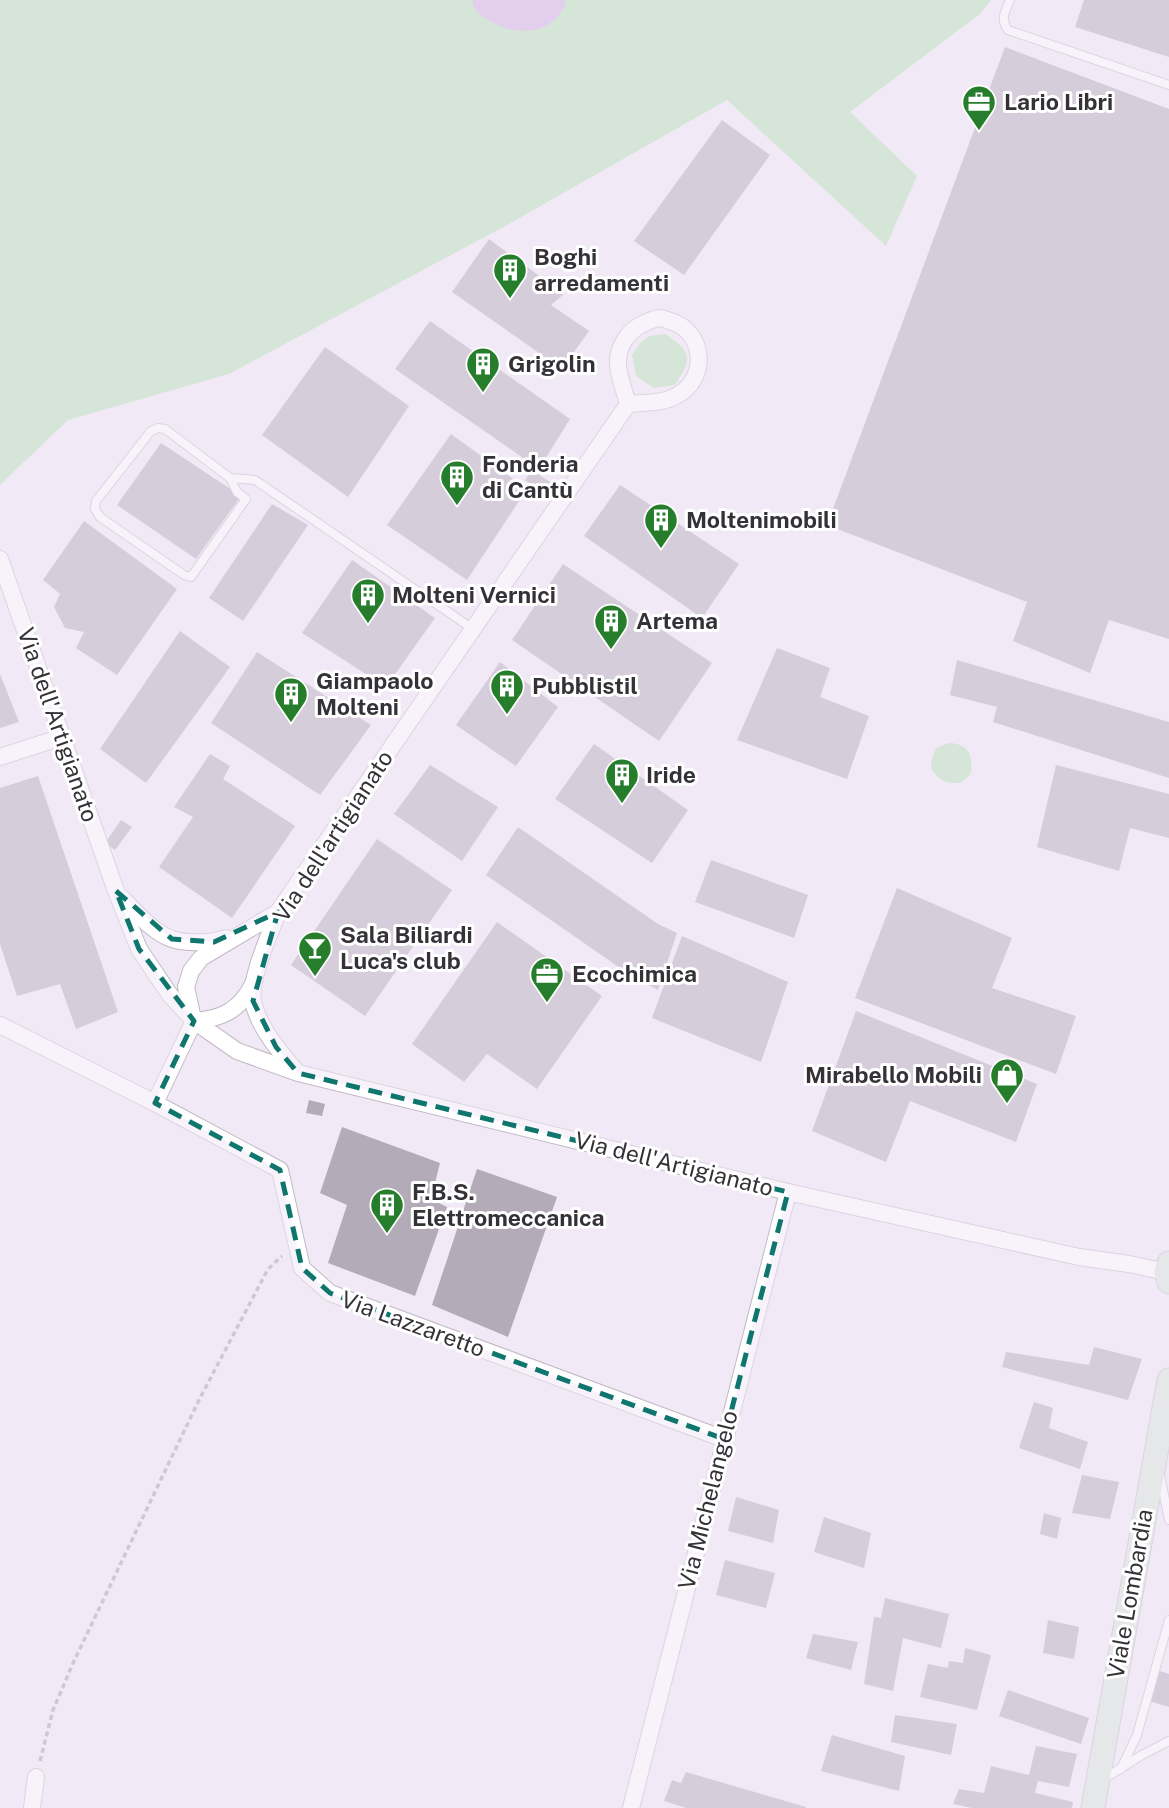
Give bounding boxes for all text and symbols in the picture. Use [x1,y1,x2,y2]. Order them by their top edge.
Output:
office icon: Lario Libri [960,83,998,132]
place label: Lario Libri [1004,88,1113,115]
place label: Boghi arredamenti [534,243,669,296]
building icon: Boghi arredamenti [491,251,529,300]
building icon: Grigolin [464,345,502,394]
place label: Grigolin [508,350,596,377]
place label: Fonderia di Cantù [482,450,578,503]
building icon: Fonderia di Cantù [438,458,476,507]
building icon: Moltenimobili [642,501,680,550]
place label: Moltenimobili [686,506,837,533]
building icon: Molteni Vernici [349,576,387,625]
place label: Molteni Vernici [392,581,556,608]
building icon: Artema [592,602,630,651]
place label: Artema [636,607,718,634]
street label: Via dell'Artigianato [13,624,104,825]
place label: Giampaolo Molteni [316,667,433,720]
building icon: Pubblistil [488,667,526,716]
place label: Pubblistil [532,672,638,699]
building icon: Giampaolo Molteni [272,675,310,724]
street label: Via dell'artigianato [267,745,398,926]
building icon: Iride [603,756,641,805]
place label: Iride [646,761,696,788]
place label: Sala Biliardi Luca's club [340,921,473,974]
bar icon: Sala Biliardi Luca's club [296,929,334,978]
office icon: Ecochimica [528,955,566,1004]
place label: Ecochimica [572,960,697,987]
shop icon: Mirabello Mobili [988,1056,1026,1105]
place label: Mirabello Mobili [805,1061,982,1088]
street label: Via dell'Artigianato [572,1126,776,1201]
place label: F.B.S. Elettromeccanica [412,1178,605,1231]
building icon: F.B.S. Elettromeccanica [368,1186,406,1235]
street label: Via Lazzaretto [338,1285,489,1362]
street label: Via Michelangelo [672,1408,743,1592]
street label: Viale Lombardia [1101,1507,1158,1681]

